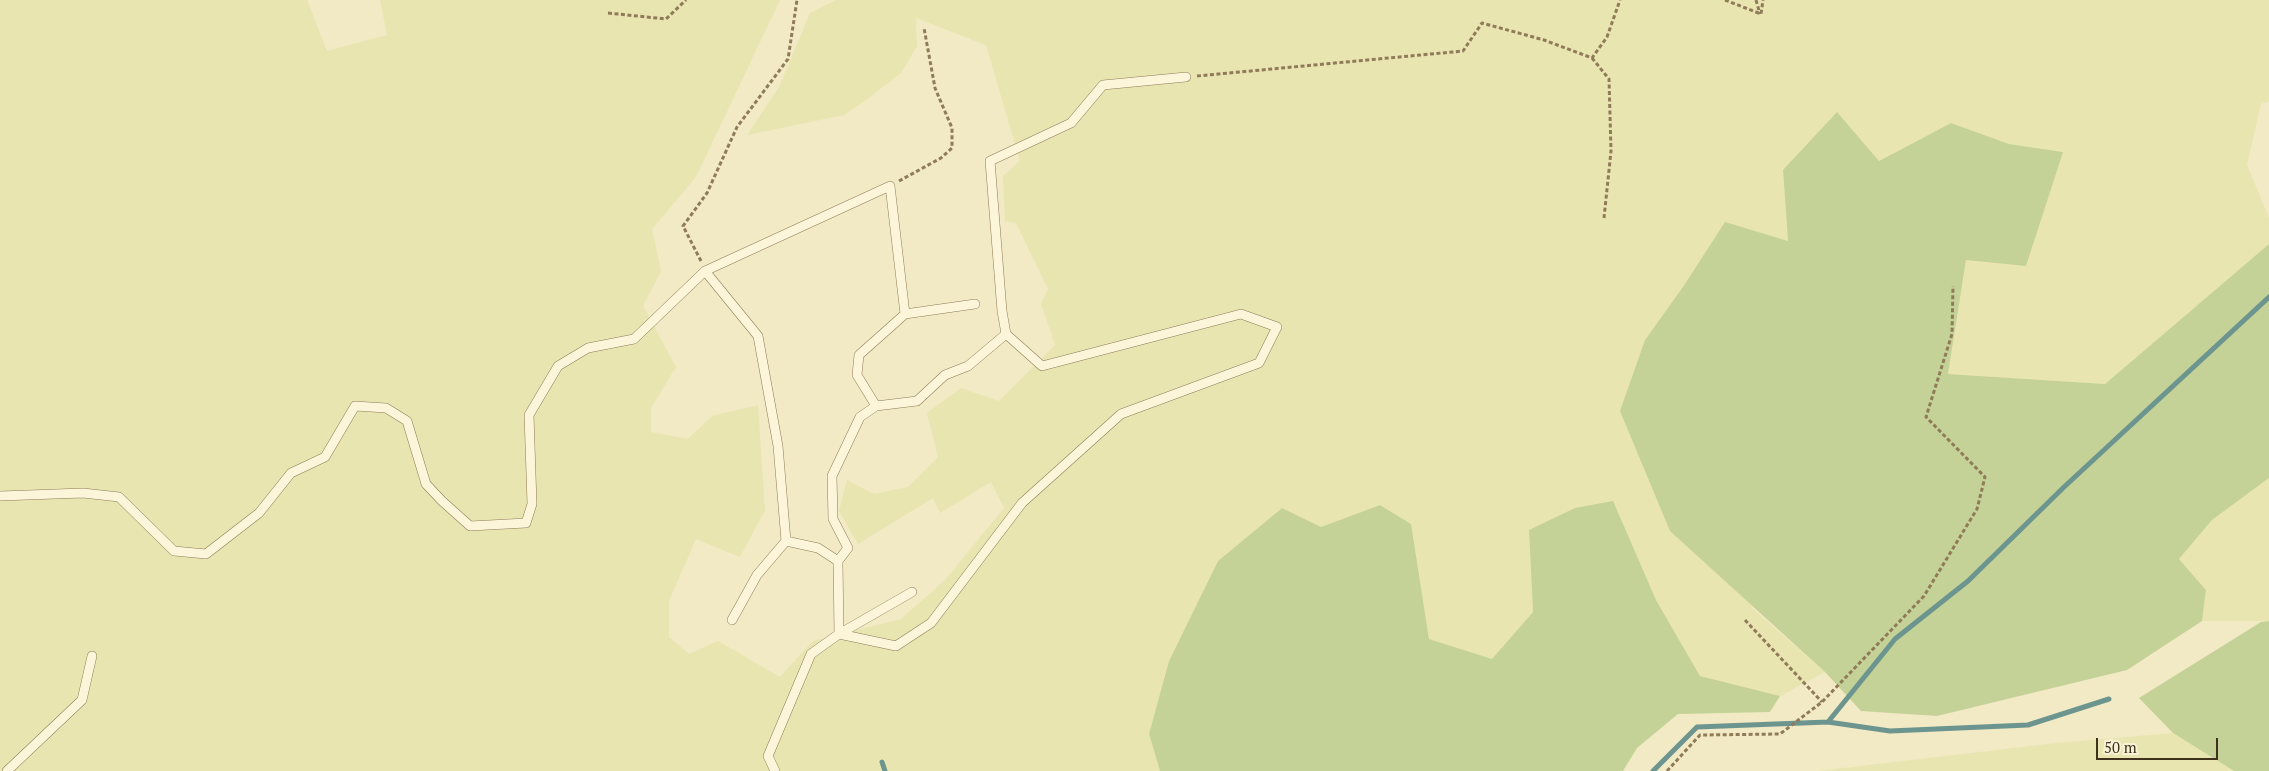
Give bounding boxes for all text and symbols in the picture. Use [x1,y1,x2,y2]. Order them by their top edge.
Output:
scale bar [2099,728,2222,760]
text: 50 m [2104,737,2137,757]

